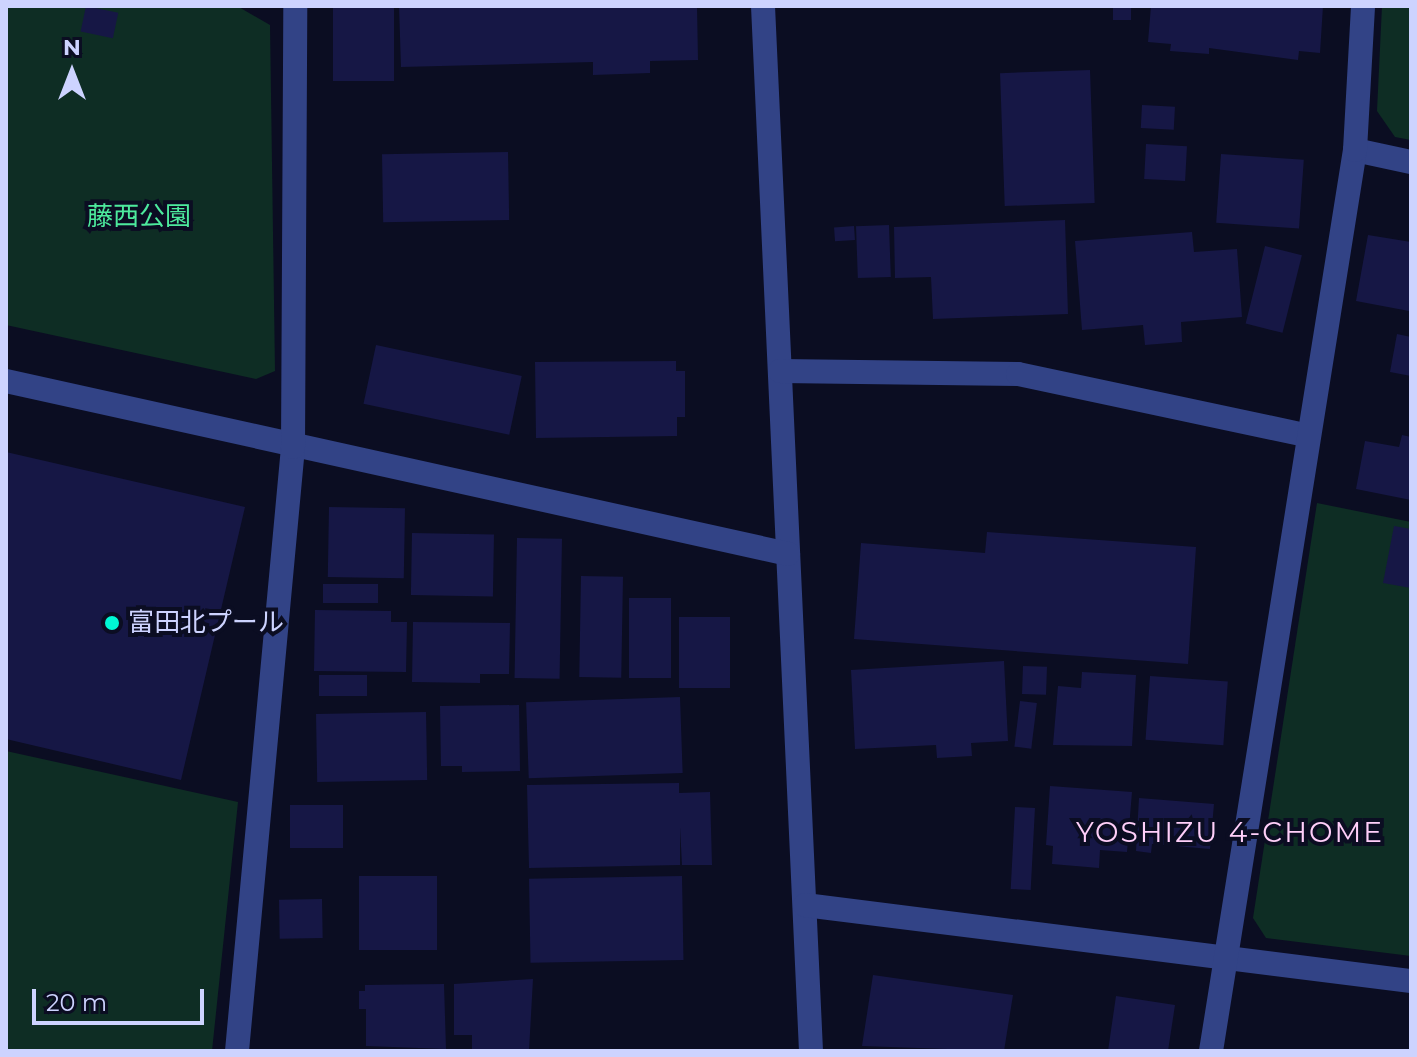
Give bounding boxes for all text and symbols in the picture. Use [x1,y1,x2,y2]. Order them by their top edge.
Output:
north arrow [32,32,112,112]
text: N [63,34,81,61]
park label: 藤西公園 [87,201,191,233]
place label: 富田北プール [128,607,284,639]
marker: 富田北プール [103,614,121,632]
district label: YOSHIZU 4-CHOME [1076,815,1384,849]
scale bar [36,973,208,1023]
text: 20 m [46,988,107,1017]

